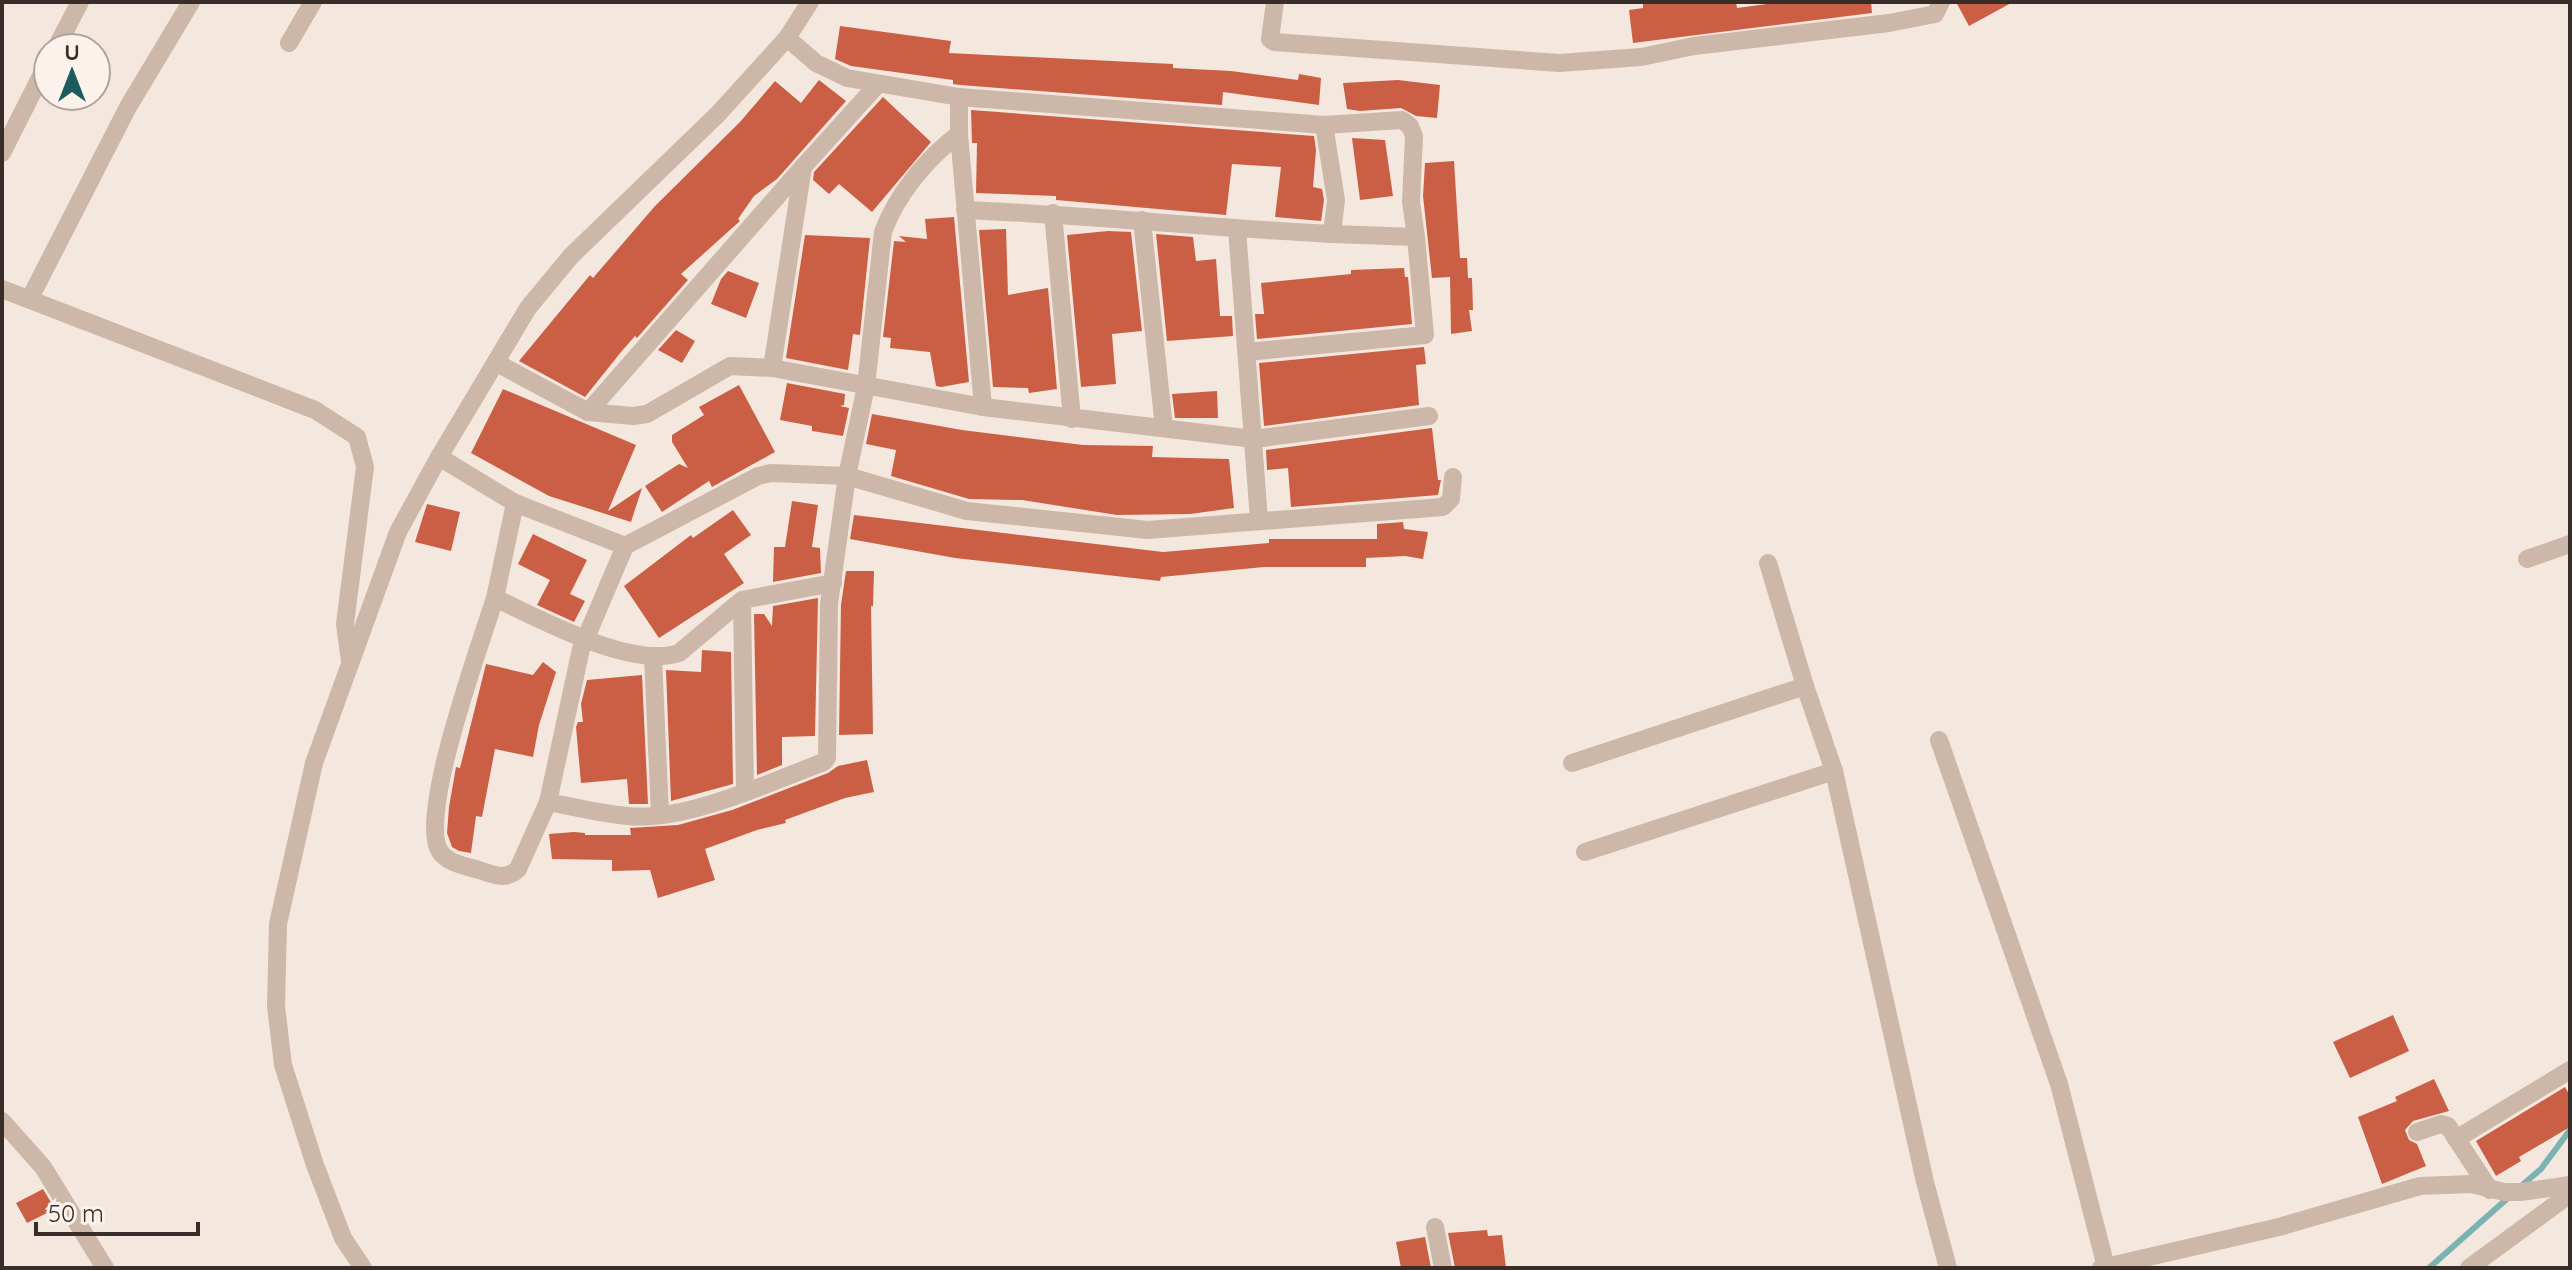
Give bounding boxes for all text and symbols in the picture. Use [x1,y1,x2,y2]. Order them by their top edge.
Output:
north arrow [32,32,112,112]
text: U [64,38,80,66]
scale bar [36,1186,198,1236]
text: 50 m [48,1198,104,1228]

